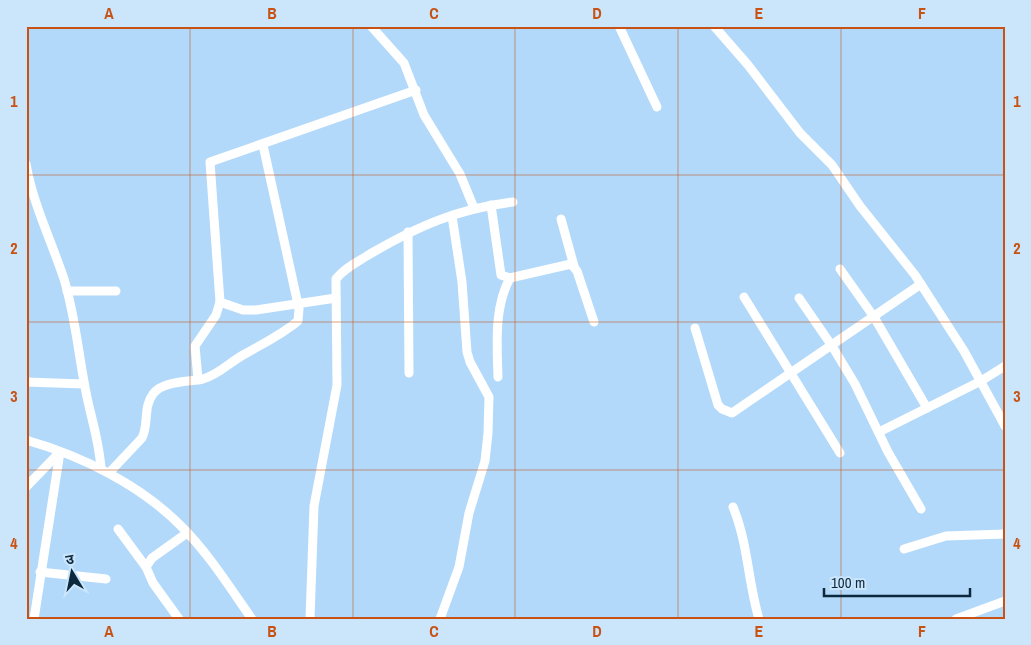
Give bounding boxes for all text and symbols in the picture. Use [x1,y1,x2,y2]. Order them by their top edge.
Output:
text: A [104,2,114,24]
text: B [267,2,277,24]
text: C [429,2,439,24]
text: D [592,2,602,24]
text: E [755,2,764,24]
text: F [918,2,926,24]
text: 1 [10,90,18,112]
text: 1 [1013,90,1021,112]
text: 2 [10,237,18,259]
text: 2 [1013,237,1021,259]
text: 3 [10,385,18,407]
text: 3 [1013,385,1021,407]
text: 4 [10,532,18,554]
text: 4 [1013,532,1021,554]
north arrow [48,548,98,598]
text: उ [64,549,76,569]
scale bar [824,565,970,597]
text: 100 m [831,572,865,593]
text: A [104,620,114,642]
text: B [267,620,277,642]
text: C [429,620,439,642]
text: D [592,620,602,642]
text: E [755,620,764,642]
text: F [918,620,926,642]

